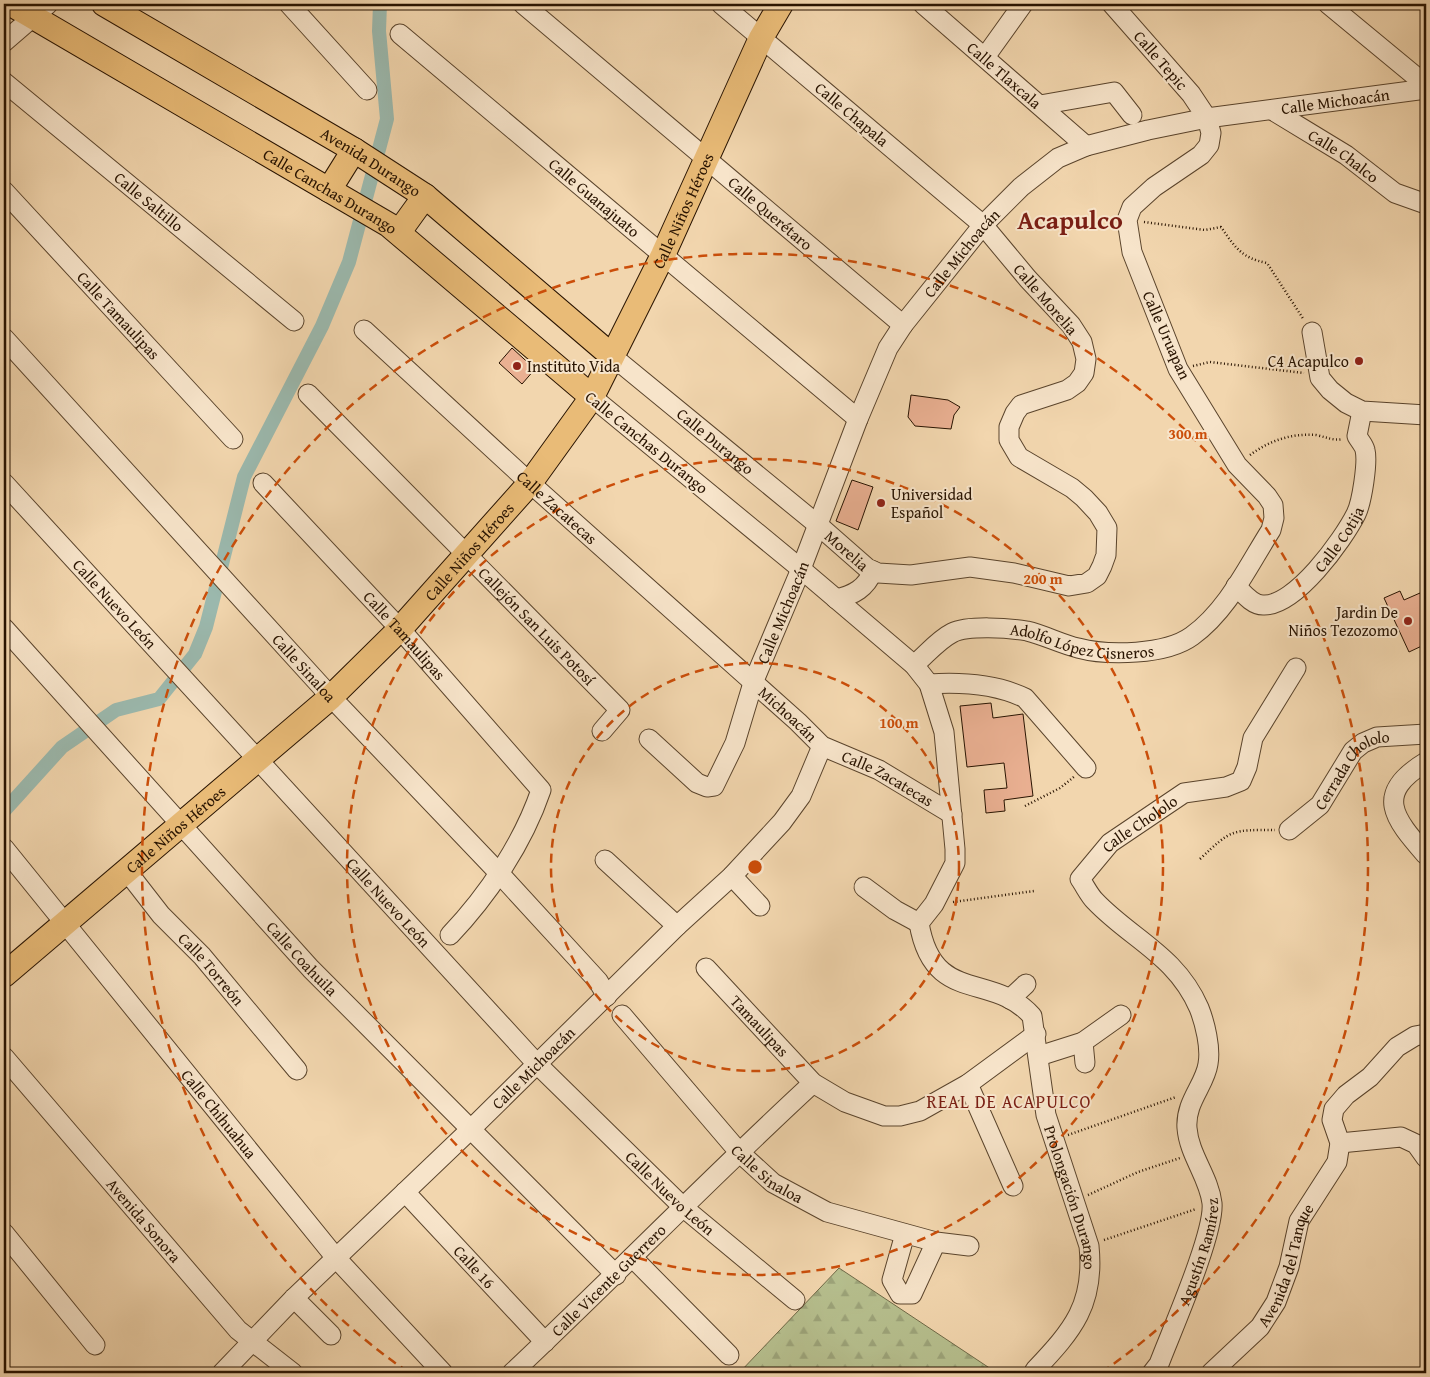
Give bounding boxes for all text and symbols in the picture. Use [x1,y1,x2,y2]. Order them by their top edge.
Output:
street label: Calle Tepic [1128,25,1194,95]
street label: Calle Tlaxcala [962,36,1047,115]
street label: Calle Chapala [810,76,894,152]
street label: Calle Michoacán [1280,82,1391,120]
street label: Avenida Durango [316,121,426,202]
street label: Calle Chalco [1304,123,1384,188]
street label: Calle Canchas Durango [259,142,403,240]
street label: Calle Niños Héroes [646,149,720,273]
street label: Calle Guanajuato [544,152,645,243]
street label: Calle Saltillo [109,166,189,237]
street label: Calle Querétaro [723,170,818,256]
district label: Acapulco [1017,200,1123,239]
street label: Calle Michoacán [918,203,1005,303]
street label: Calle Morelia [1008,258,1084,340]
street label: Calle Tamaulipas [71,265,166,365]
street label: Calle Uruapan [1137,287,1197,383]
place label: C4 Acapulco [1268,349,1349,373]
place label: Instituto Vida [527,354,621,378]
marker: C4 Acapulco [1353,355,1365,367]
marker: Instituto Vida [511,360,523,372]
street label: Calle Canchas Durango [580,385,714,499]
street label: Calle Durango [672,402,759,480]
text: 300 m [1168,423,1208,444]
street label: Calle Zacatecas [511,464,603,550]
place label: Universidad Español [891,482,973,524]
street label: Calle Niños Héroes [419,497,520,606]
marker: Universidad Español [875,497,887,509]
street label: Calle Cotija [1308,503,1370,577]
street label: Morelia [820,524,875,577]
street label: Calle Nuevo León [67,553,163,654]
street label: Calle Michoacán [750,558,815,667]
street label: Callejón San Luis Potosí [473,561,601,691]
text: 200 m [1023,568,1063,589]
street label: Calle Tamaulipas [358,585,451,685]
place label: Jardin De Niños Tezozomo [1289,600,1398,642]
marker: Jardin De Niños Tezozomo [1402,615,1414,627]
street label: Adolfo López Cisneros [1009,617,1156,665]
street label: Calle Sinaloa [267,628,342,708]
street label: Michoacán [753,680,823,747]
text: 100 m [879,712,919,733]
street label: Cerrada Chololo [1308,724,1390,814]
street label: Calle Zacatecas [838,744,938,812]
street label: Calle Niños Héroes [120,780,231,879]
street label: Calle Chololo [1095,789,1182,857]
street label: Calle Nuevo León [341,852,436,953]
centre of rings [746,858,764,876]
street label: Calle Coahuila [261,915,344,1002]
street label: Calle Torreón [173,927,250,1011]
street label: Tamaulipas [725,990,795,1062]
street label: Calle Michoacán [486,1021,580,1115]
street label: Calle Chihuahua [176,1064,263,1164]
district label: REAL DE ACAPULCO [927,1088,1091,1115]
street label: Prolongación Durango [1038,1122,1102,1270]
street label: Calle Sinaloa [725,1139,808,1209]
street label: Calle Nuevo León [620,1145,720,1241]
street label: Avenida Sonora [101,1173,187,1268]
street label: Agustín Ramírez [1172,1197,1224,1309]
street label: Avenida del Tanque [1251,1198,1319,1331]
street label: Calle Vicente Guerrero [546,1218,671,1342]
street label: Calle 16 [448,1239,501,1294]

